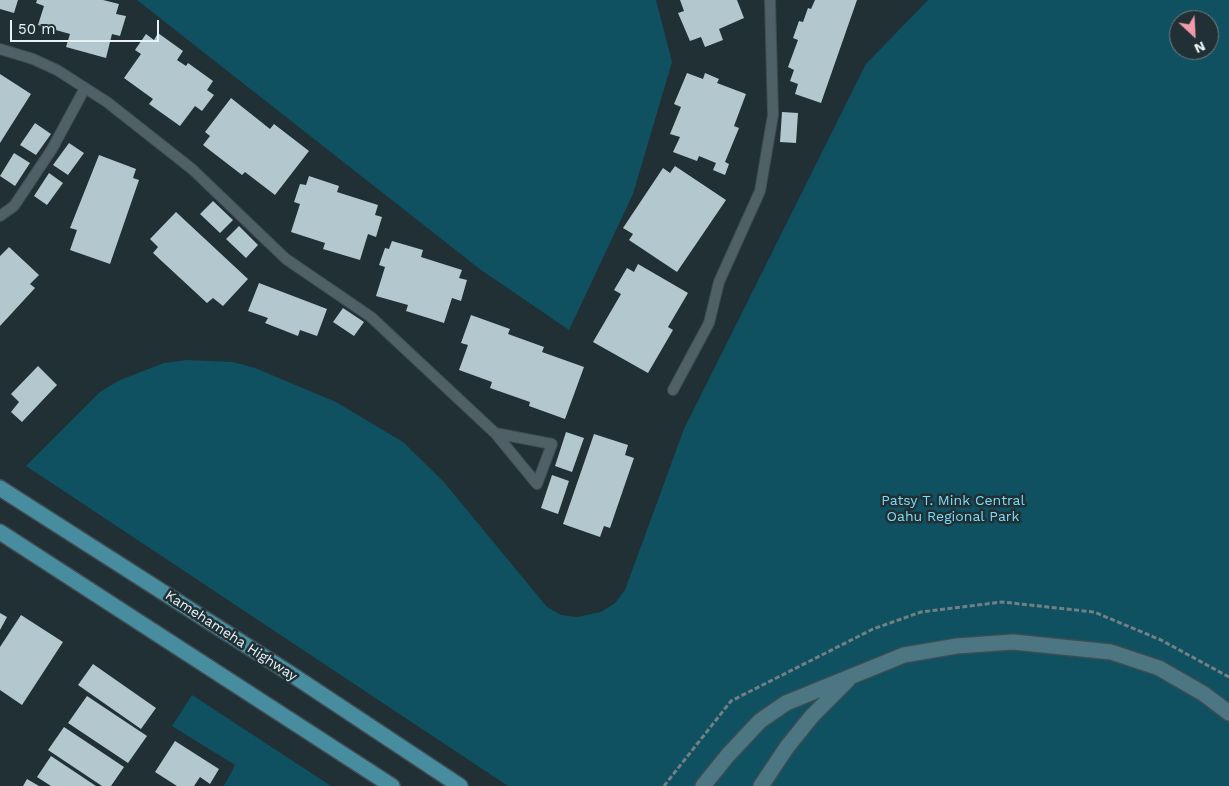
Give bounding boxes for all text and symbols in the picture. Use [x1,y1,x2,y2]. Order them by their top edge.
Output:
scale bar [12,10,161,42]
north arrow [1169,10,1219,60]
text: 50 m [18,20,55,38]
text: N [1192,38,1208,57]
park label: Patsy T. Mink Central Oahu Regional Park [881,493,1025,526]
street label: Kamehameha Highway [162,587,300,685]

